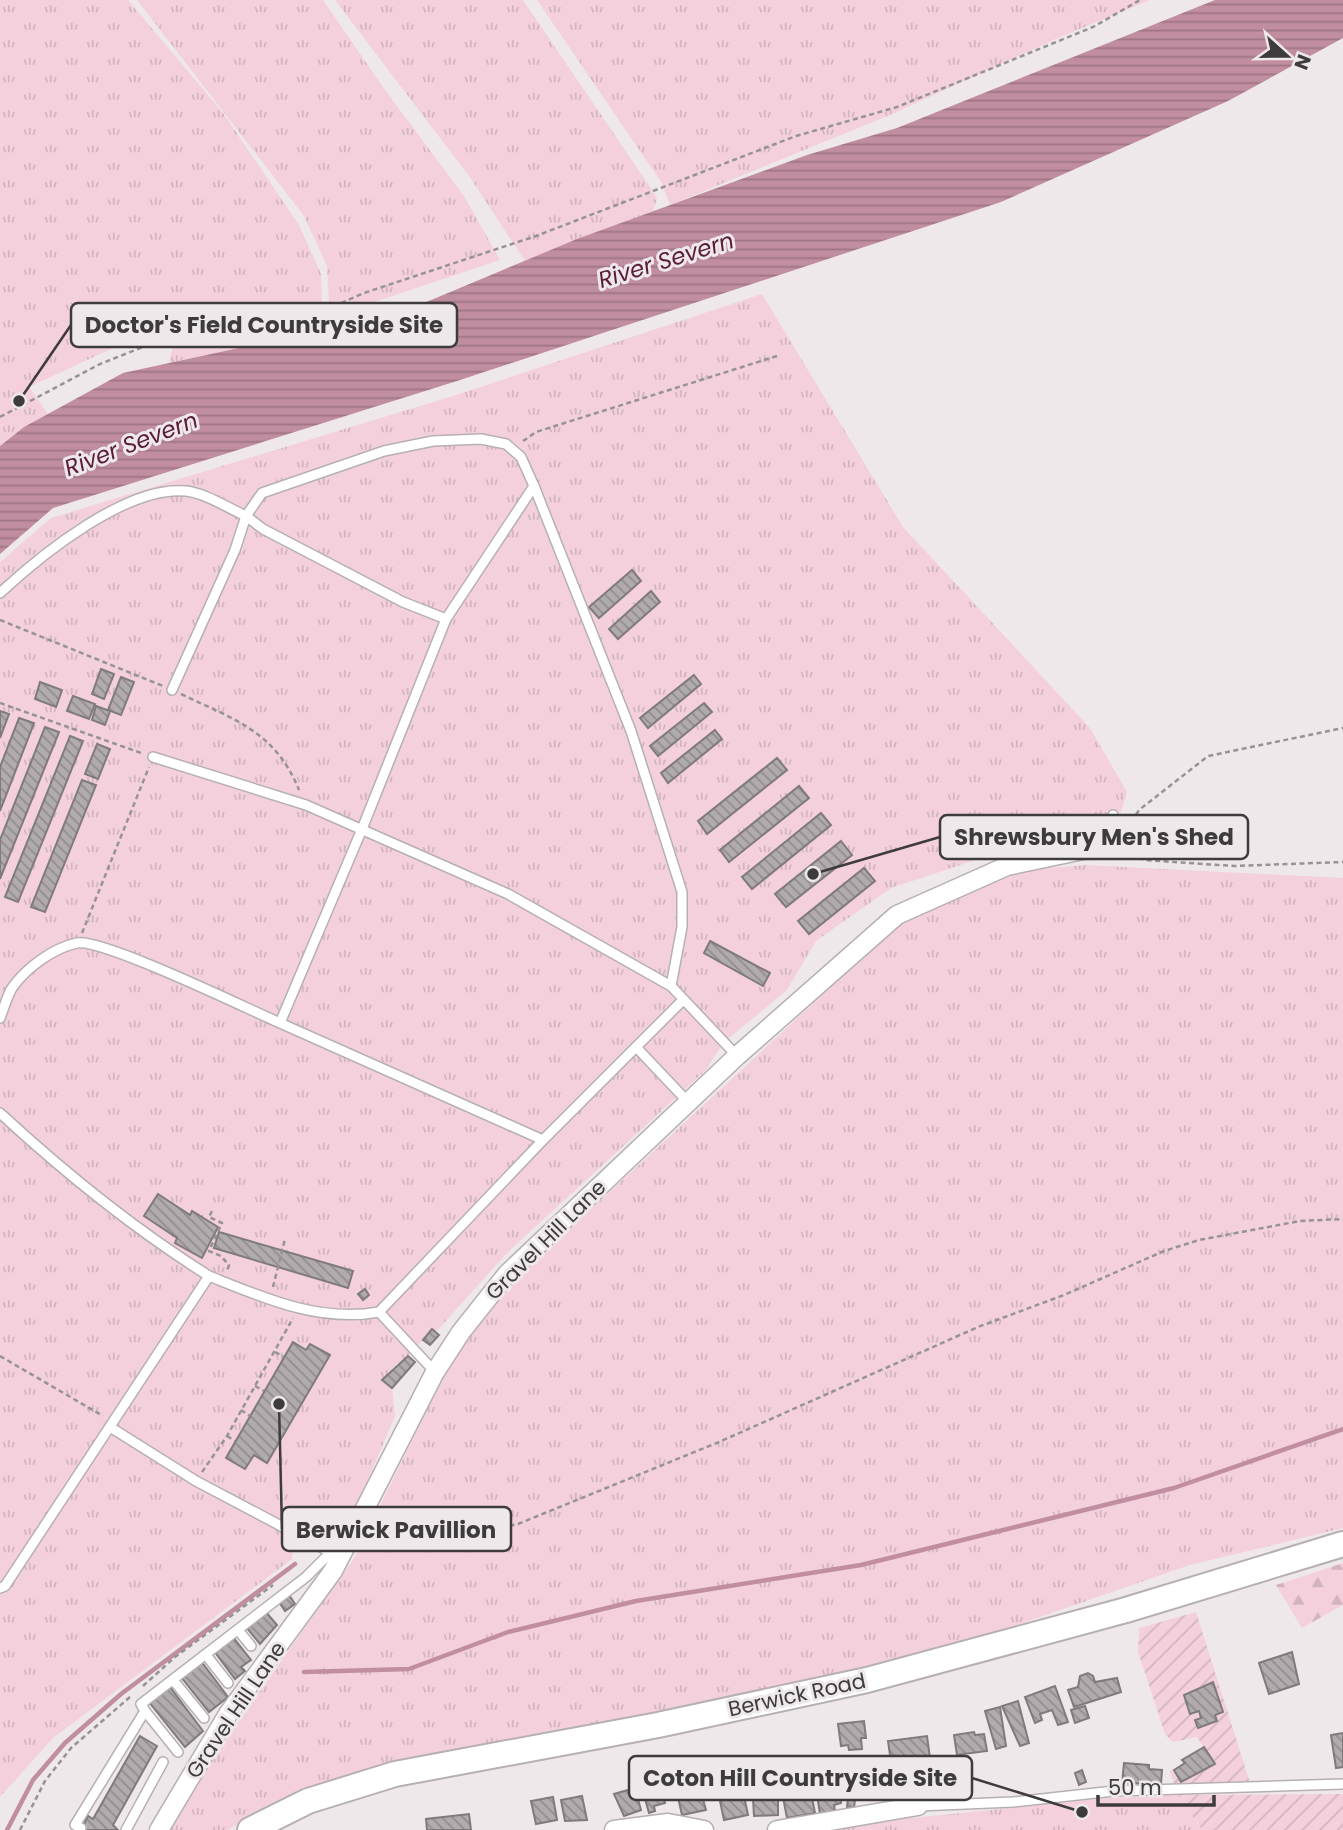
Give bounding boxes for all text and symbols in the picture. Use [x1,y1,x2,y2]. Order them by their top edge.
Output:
north arrow [1252,21,1322,91]
text: N [1287,50,1318,73]
water label: River Severn [594,224,738,296]
callout: Doctor's Field Countryside Site [71,303,457,347]
text: Doctor's Field Countryside Site [85,309,443,341]
water label: River Severn [60,404,202,484]
callout: Shrewsbury Men's Shed [940,815,1248,859]
text: Shrewsbury Men's Shed [954,821,1234,853]
street label: Gravel Hill Lane [479,1173,612,1306]
callout: Berwick Pavillion [282,1507,511,1551]
text: Berwick Pavillion [296,1514,496,1546]
street label: Gravel Hill Lane [179,1636,292,1784]
street label: Berwick Road [725,1666,868,1723]
callout: Coton Hill Countryside Site [629,1756,972,1800]
text: Coton Hill Countryside Site [643,1762,957,1794]
scale bar [1098,1764,1214,1808]
text: 50 m [1108,1773,1162,1802]

